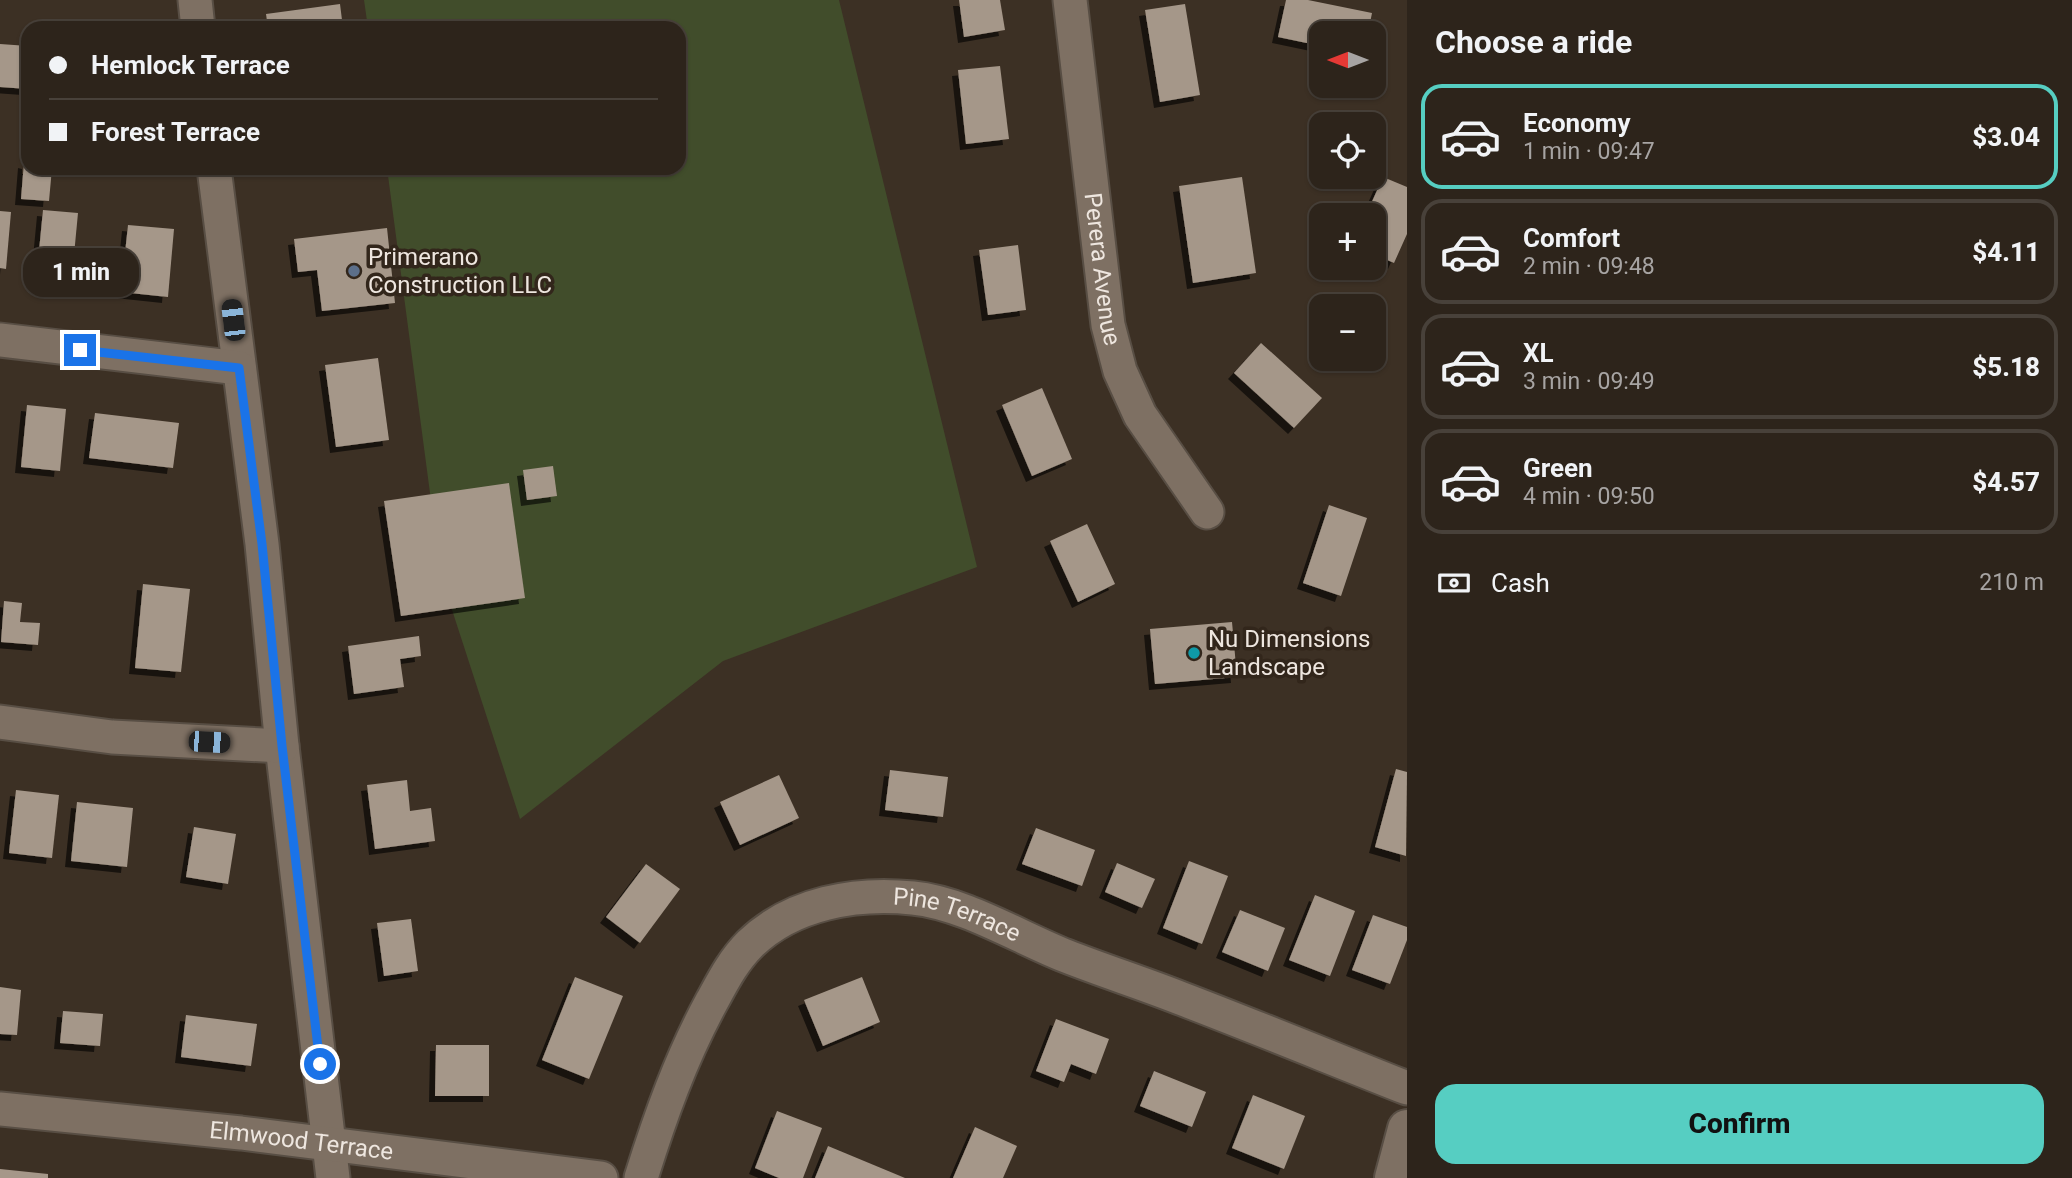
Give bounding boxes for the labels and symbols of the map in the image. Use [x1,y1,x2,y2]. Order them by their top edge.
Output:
north arrow [1309,21,1386,98]
street label: Perera Avenue [1079,191,1127,348]
place label: Primerano Construction LLC [368,243,552,299]
callout: 1 min [22,248,138,298]
marker: Primerano Construction LLC [346,263,362,279]
car [221,298,246,342]
route end [64,334,96,366]
place label: Nu Dimensions Landscape [1208,625,1370,681]
marker: Nu Dimensions Landscape [1186,645,1202,661]
car [188,730,231,754]
street label: Pine Terrace [892,883,1025,948]
route start [304,1048,336,1080]
street label: Elmwood Terrace [208,1116,395,1166]

